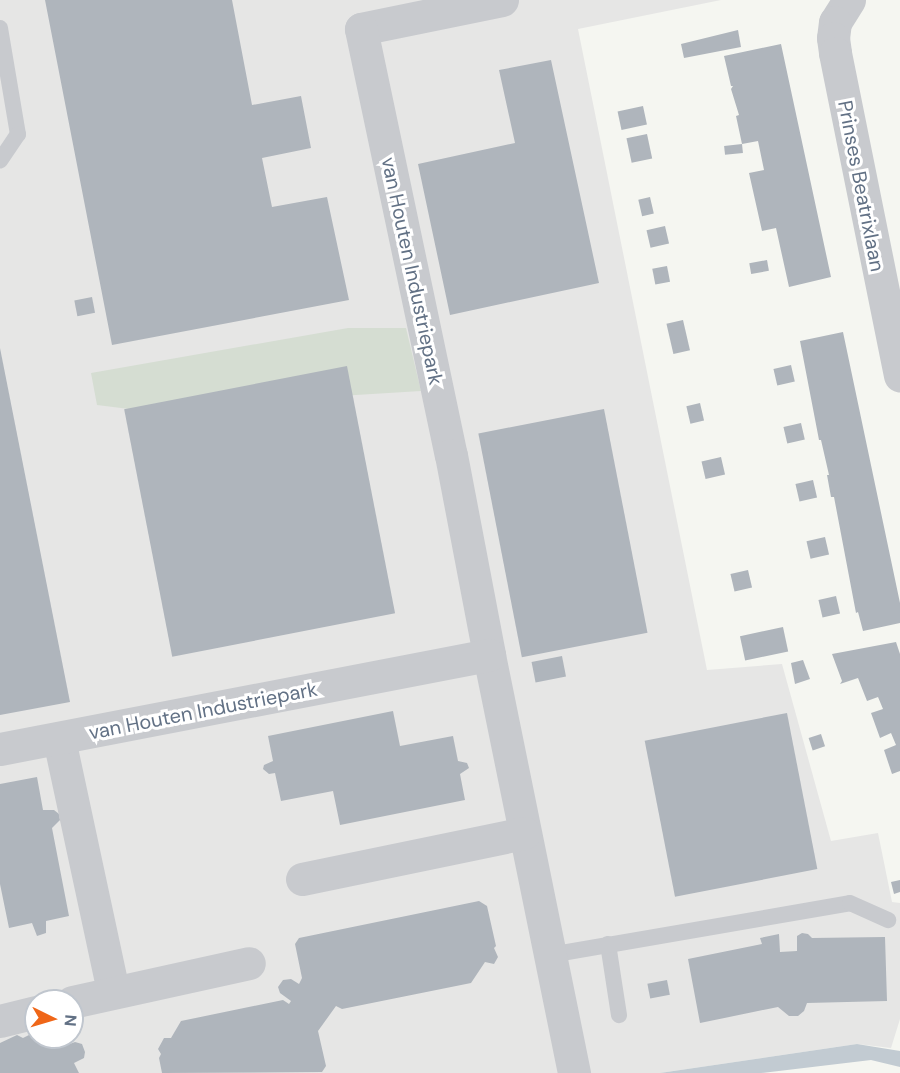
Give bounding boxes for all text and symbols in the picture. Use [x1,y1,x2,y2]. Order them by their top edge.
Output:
street label: Prinses Beatrixlaan [833,98,889,274]
street label: van Houten Industriepark [376,155,448,387]
street label: van Houten Industriepark [87,677,319,745]
north arrow [24,989,84,1049]
text: N [59,1014,81,1027]

